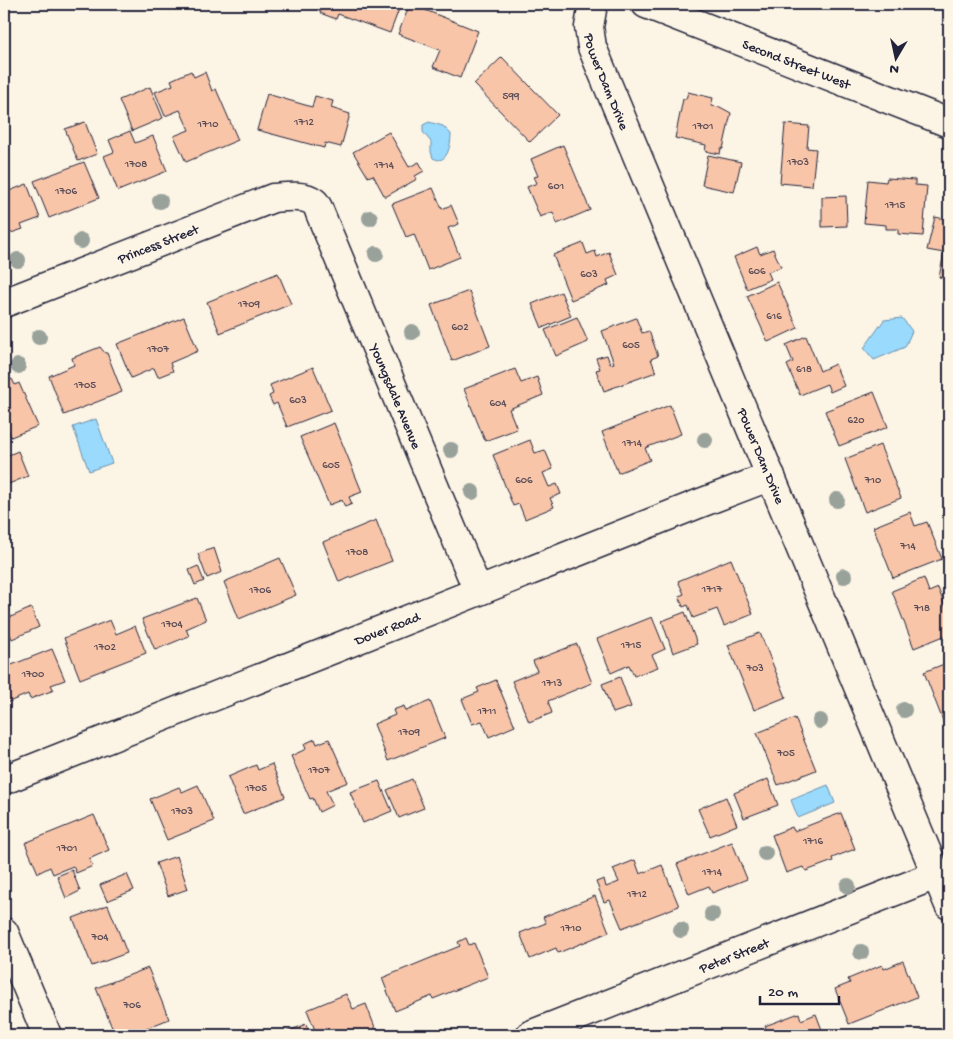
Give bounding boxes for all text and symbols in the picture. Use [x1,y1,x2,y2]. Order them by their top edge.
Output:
street label: Power Dam Drive [579,32,632,134]
north arrow [870,32,920,82]
street label: Second Street West [739,37,854,95]
text: N [889,59,900,77]
house number: 599 [503,91,520,103]
house number: 1712 [293,117,315,129]
house number: 1710 [197,119,218,131]
house number: 1701 [692,121,713,133]
house number: 1703 [786,157,809,169]
house number: 1708 [124,159,147,171]
house number: 1714 [373,160,395,172]
house number: 601 [548,181,564,193]
house number: 1706 [54,186,77,198]
house number: 1715 [884,200,905,212]
street label: Princess Street [115,221,203,269]
house number: 606 [748,266,766,278]
house number: 603 [580,269,598,281]
house number: 1709 [237,299,260,311]
house number: 616 [766,311,782,323]
house number: 602 [451,322,469,334]
street label: Youngsdale Avenue [364,340,424,453]
house number: 605 [622,340,640,352]
house number: 1707 [146,344,169,356]
house number: 618 [796,364,812,376]
house number: 1705 [73,380,96,392]
house number: 603 [289,395,307,407]
house number: 604 [489,398,507,410]
street label: Power Dam Drive [732,405,787,508]
house number: 620 [847,415,865,427]
house number: 1714 [621,438,643,450]
house number: 605 [322,460,340,472]
house number: 606 [515,475,533,487]
house number: 710 [864,475,881,487]
house number: 714 [899,541,916,553]
house number: 1708 [345,547,368,559]
house number: 1717 [701,584,722,596]
house number: 1706 [248,585,271,597]
house number: 718 [913,603,930,615]
street label: Dover Road [352,609,425,651]
house number: 1704 [160,619,184,631]
house number: 1715 [620,640,641,652]
house number: 1702 [93,642,117,654]
house number: 703 [745,663,764,675]
house number: 1700 [21,669,44,681]
house number: 1713 [541,678,562,690]
house number: 1711 [476,706,497,718]
house number: 1709 [397,727,420,739]
house number: 705 [776,748,795,760]
house number: 1707 [307,765,330,777]
house number: 1705 [244,783,267,795]
house number: 1703 [170,806,193,818]
house number: 1716 [802,836,824,848]
house number: 1701 [56,843,77,855]
house number: 1714 [701,867,723,879]
house number: 1712 [626,889,648,901]
house number: 1710 [560,923,581,935]
house number: 704 [90,932,109,944]
street label: Peter Street [696,935,773,979]
scale bar [760,974,839,1006]
text: 20 m [768,984,798,1002]
house number: 706 [122,1000,141,1012]

